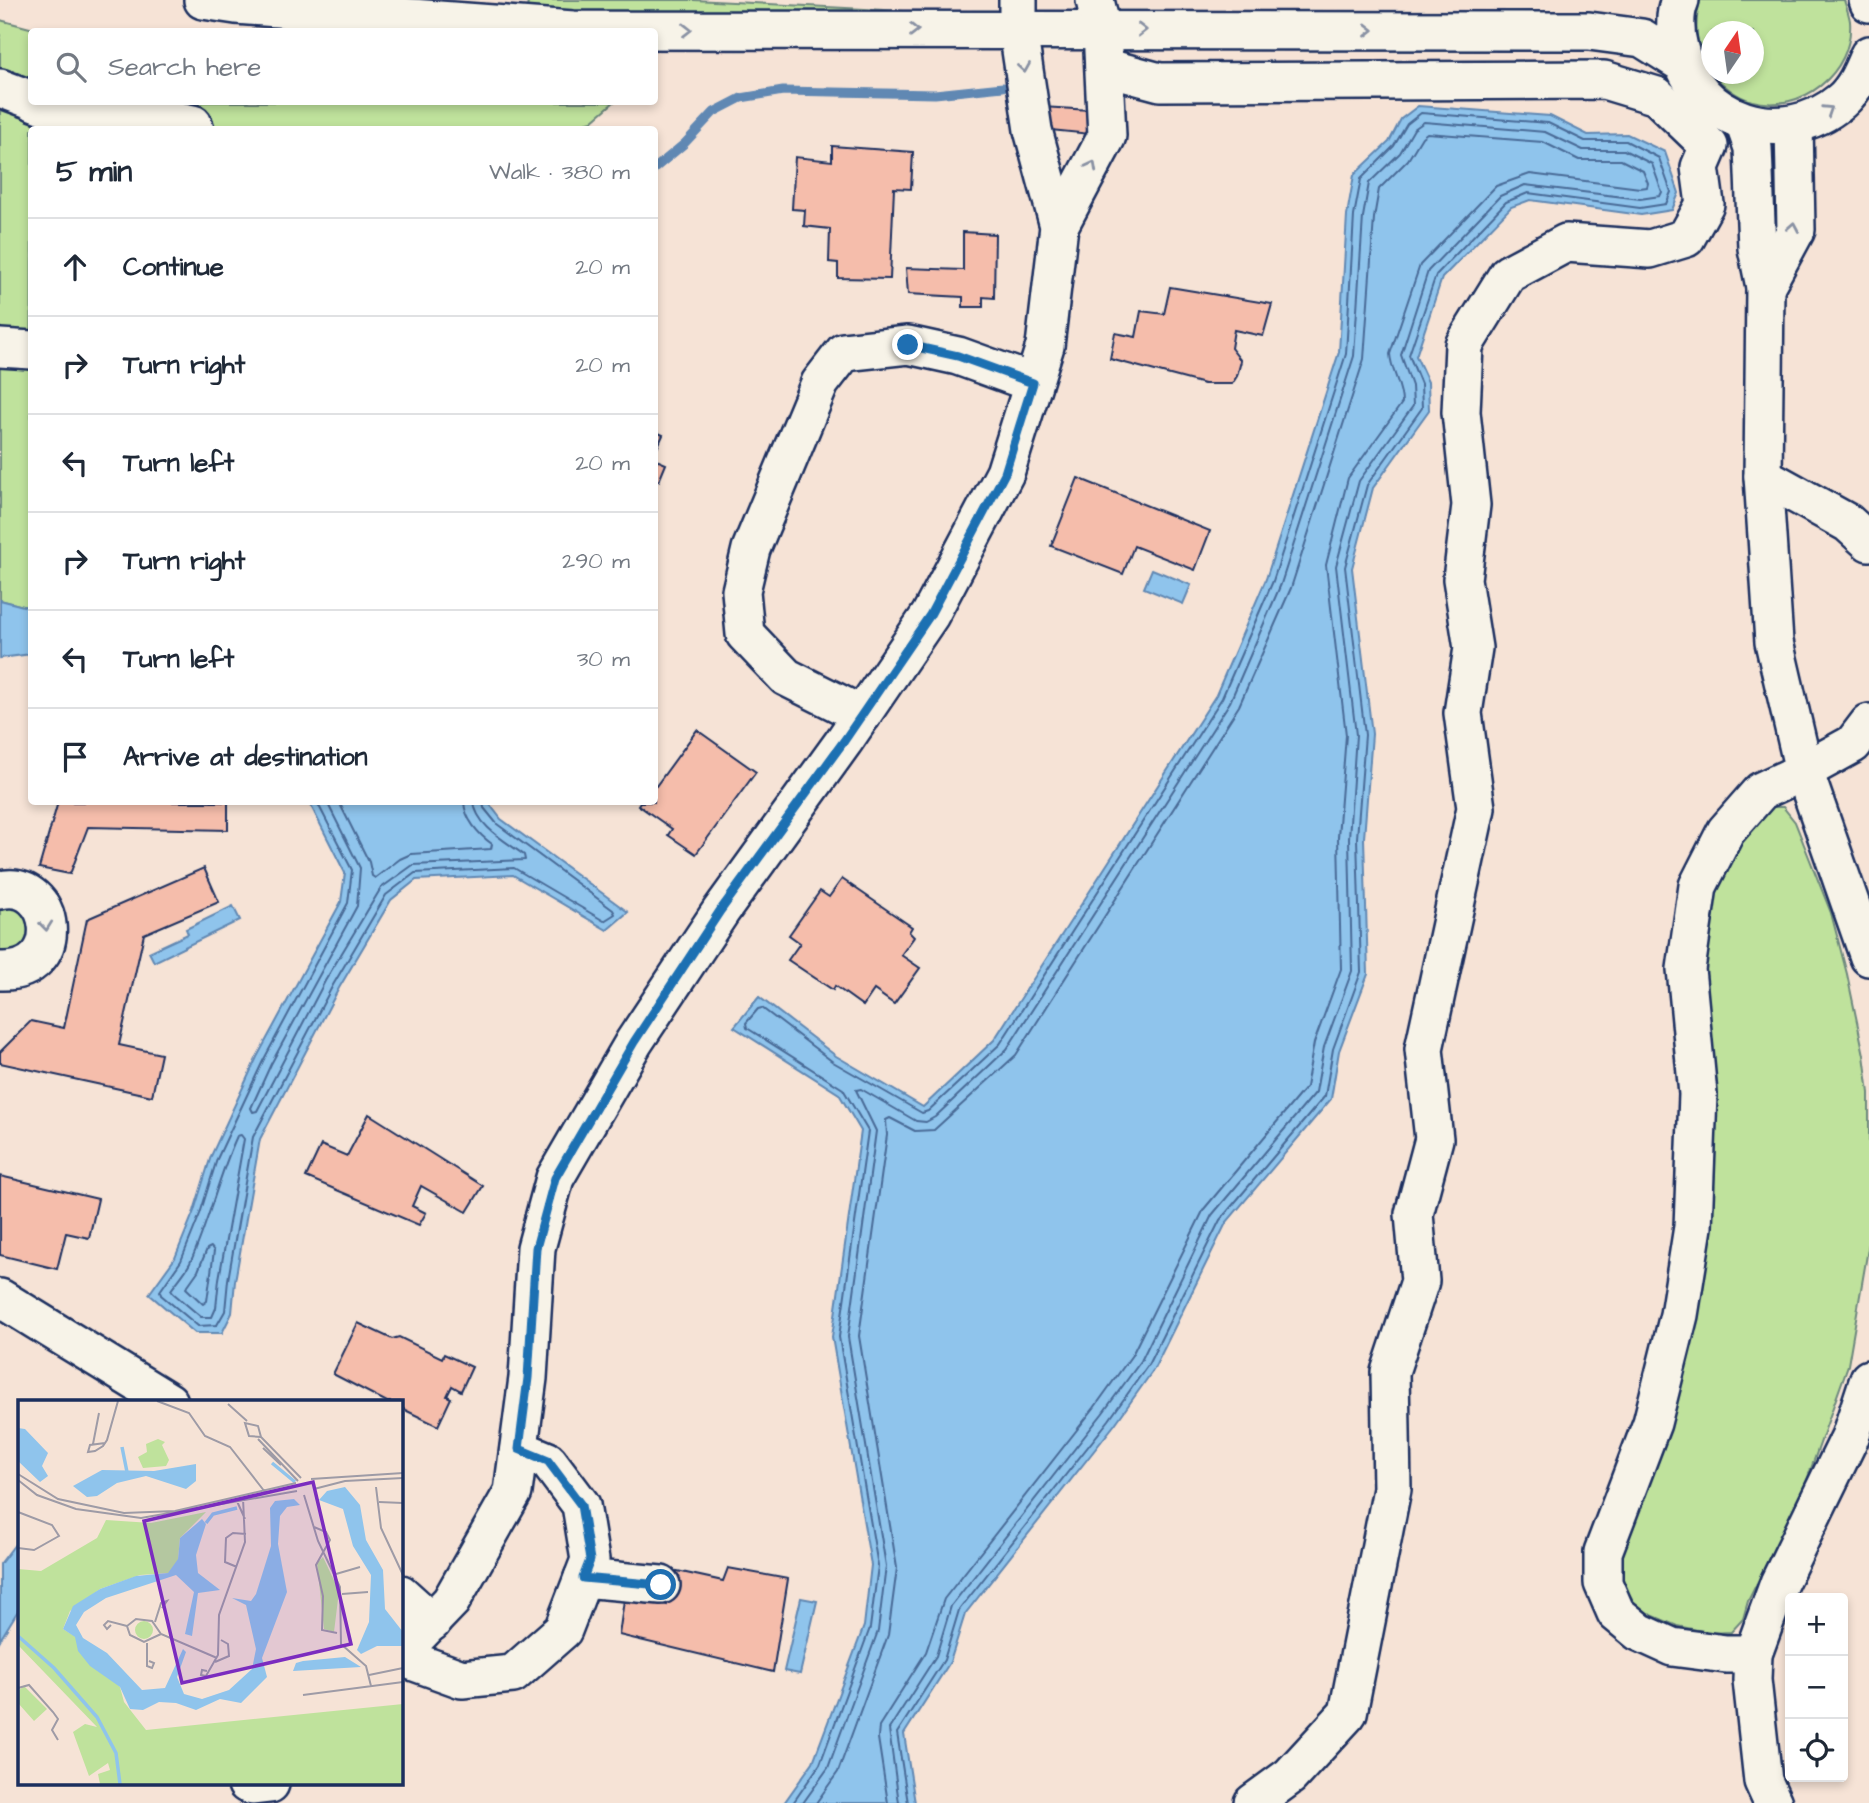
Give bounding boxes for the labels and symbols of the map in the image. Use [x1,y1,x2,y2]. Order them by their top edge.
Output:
north arrow [1701,21,1764,84]
one-way arrow [682,22,692,38]
one-way arrow [909,22,920,38]
one-way arrow [1137,22,1147,38]
one-way arrow [1364,22,1375,38]
one-way arrow [1016,62,1031,74]
one-way arrow [1820,105,1833,118]
one-way arrow [1083,160,1097,173]
one-way arrow [1785,221,1800,233]
route end [892,329,923,360]
one-way arrow [38,921,53,932]
inset map [18,1400,402,1786]
route start [645,1569,676,1600]

